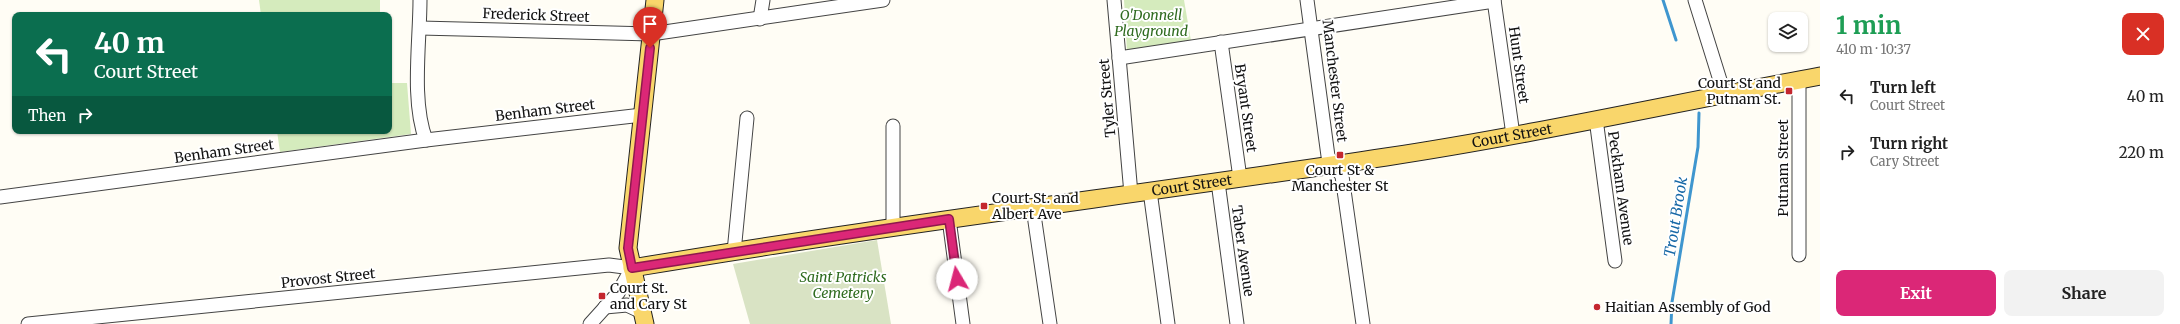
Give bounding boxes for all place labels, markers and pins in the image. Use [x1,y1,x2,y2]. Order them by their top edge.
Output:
pin [633,7.0,667,48]
place label: Court St and Putnam St. [1698,74,1782,108]
marker: Court St and Putnam St. [1784,86,1794,96]
marker: Court St & Manchester St [1335,150,1345,160]
place label: Court St & Manchester St [1292,161,1389,195]
place label: Court St. and Albert Ave [991,189,1079,223]
marker: Court St. and Albert Ave [979,201,989,211]
place label: Court St. and Cary St [610,279,687,313]
marker: Court St. and Cary St [597,291,607,301]
place label: Haitian Assembly of God [1605,298,1771,316]
marker: Haitian Assembly of God [1592,302,1602,312]

